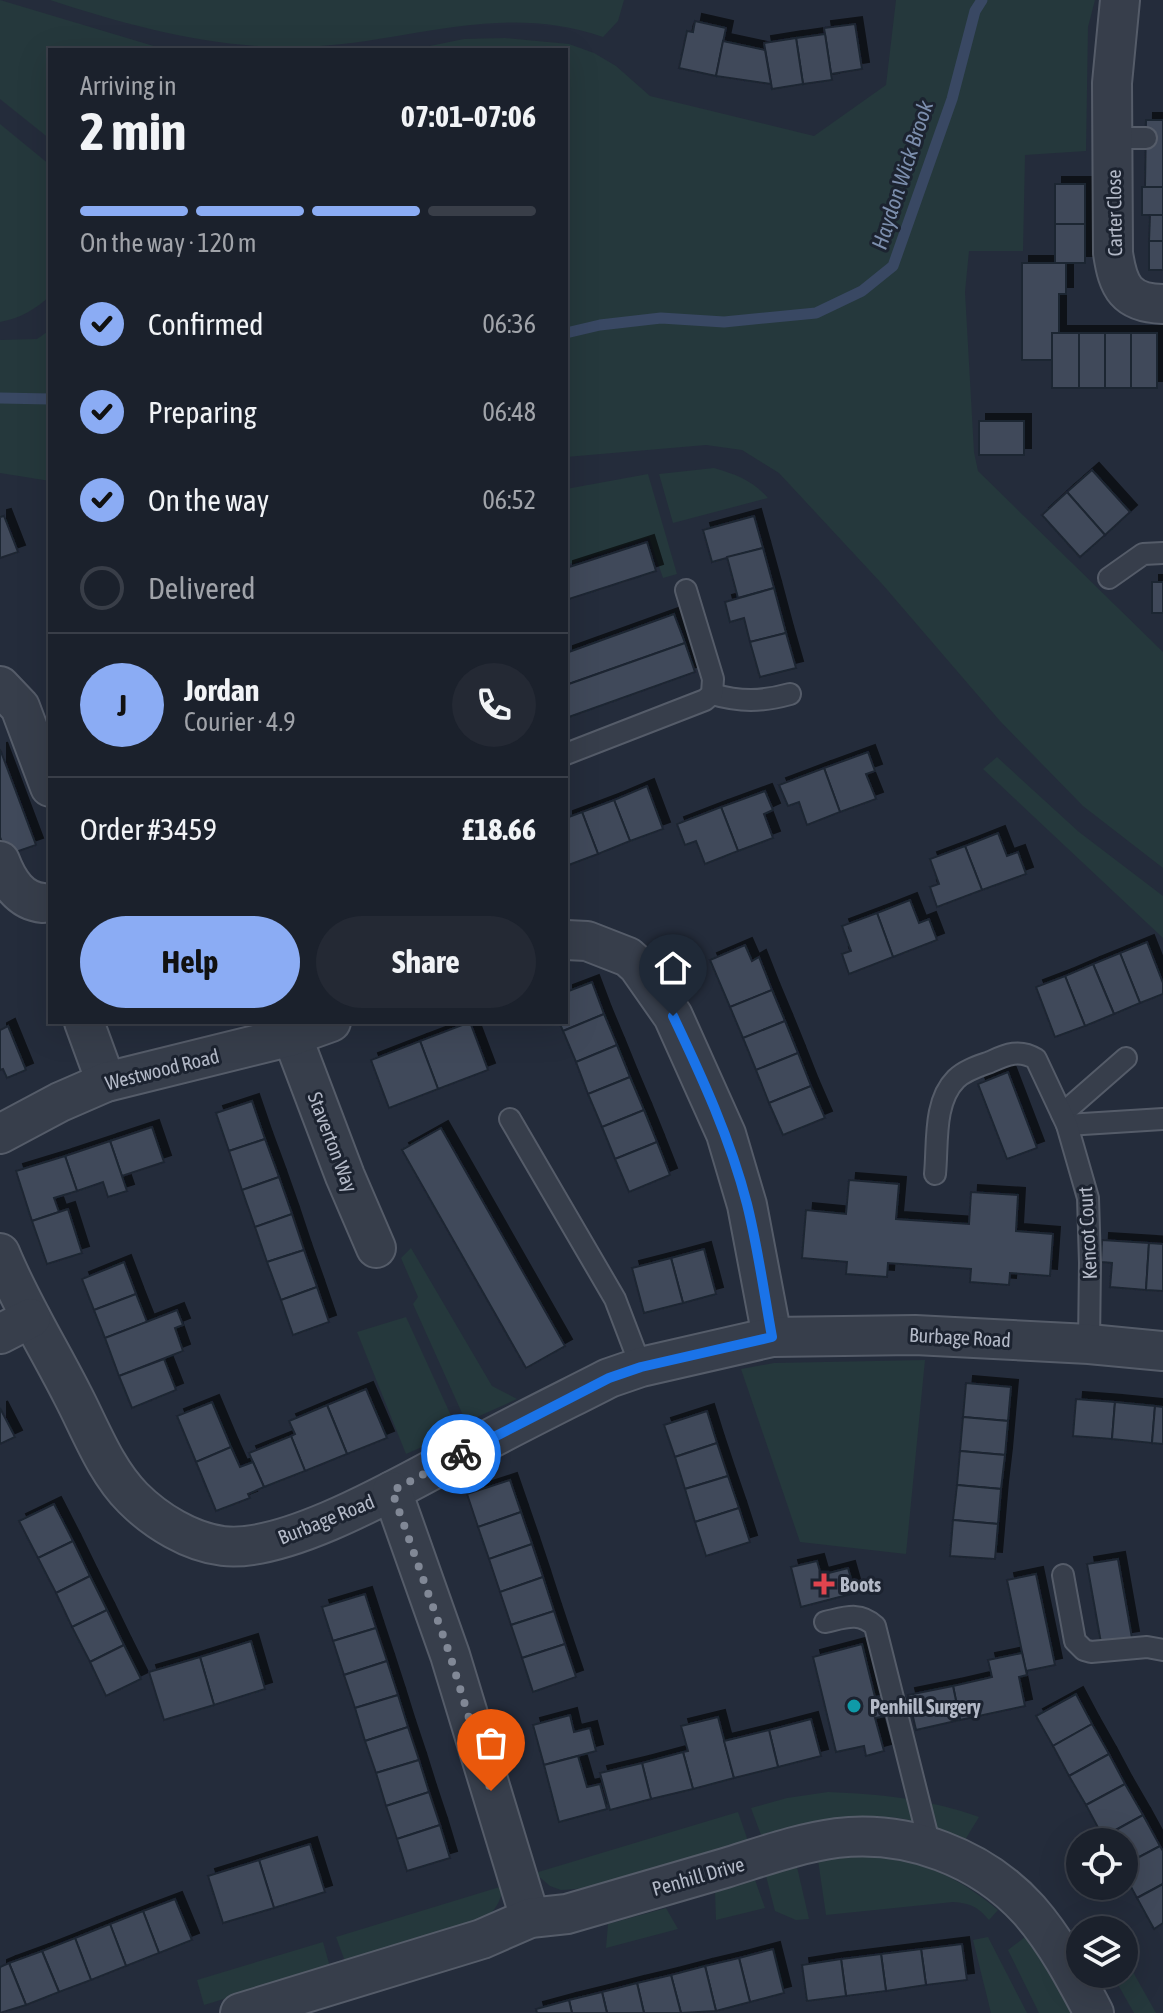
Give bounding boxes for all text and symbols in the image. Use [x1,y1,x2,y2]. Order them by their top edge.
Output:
text: Arriving in [80,71,177,101]
water label: Haydon Wick Brook [866,97,938,253]
text: 07:01–07:06 [401,99,536,133]
text: 2 min [80,101,186,161]
street label: Carter Close [1102,169,1126,257]
text: On the way · 120 m [80,228,257,258]
icon: check [80,302,124,346]
text: Confirmed [148,307,263,341]
text: 06:36 [482,309,536,339]
icon: check [80,390,124,434]
text: Preparing [148,395,257,429]
text: 06:48 [482,397,536,427]
icon: check [80,478,124,522]
text: On the way [148,483,269,517]
text: 06:52 [482,485,536,515]
text: Delivered [148,571,256,605]
button: phone [452,663,536,747]
text: Jordan [184,673,259,707]
text: J [117,688,127,722]
text: Courier · 4.9 [184,707,295,737]
text: Order #3459 [80,812,217,846]
text: £18.66 [462,812,536,846]
button: Help [80,916,300,1008]
button: Share [316,916,536,1008]
pin [639,934,707,1016]
icon: home [651,946,695,990]
street label: Westwood Road [103,1044,221,1094]
street label: Staverton Way [303,1089,363,1195]
street label: Kencot Court [1073,1186,1101,1280]
street label: Burbage Road [908,1323,1012,1351]
courier [421,1414,501,1494]
icon: bike [439,1432,483,1476]
street label: Burbage Road [274,1489,378,1549]
place label: Boots [840,1573,881,1596]
marker: Boots [815,1575,833,1593]
place label: Penhill Surgery [870,1695,982,1718]
marker: Penhill Surgery [845,1697,863,1715]
pin [457,1709,525,1791]
icon: bag [469,1721,513,1765]
map controls [1066,1828,1138,1988]
button: locate [1066,1828,1138,1900]
street label: Penhill Drive [649,1852,747,1900]
button: layers [1066,1916,1138,1988]

